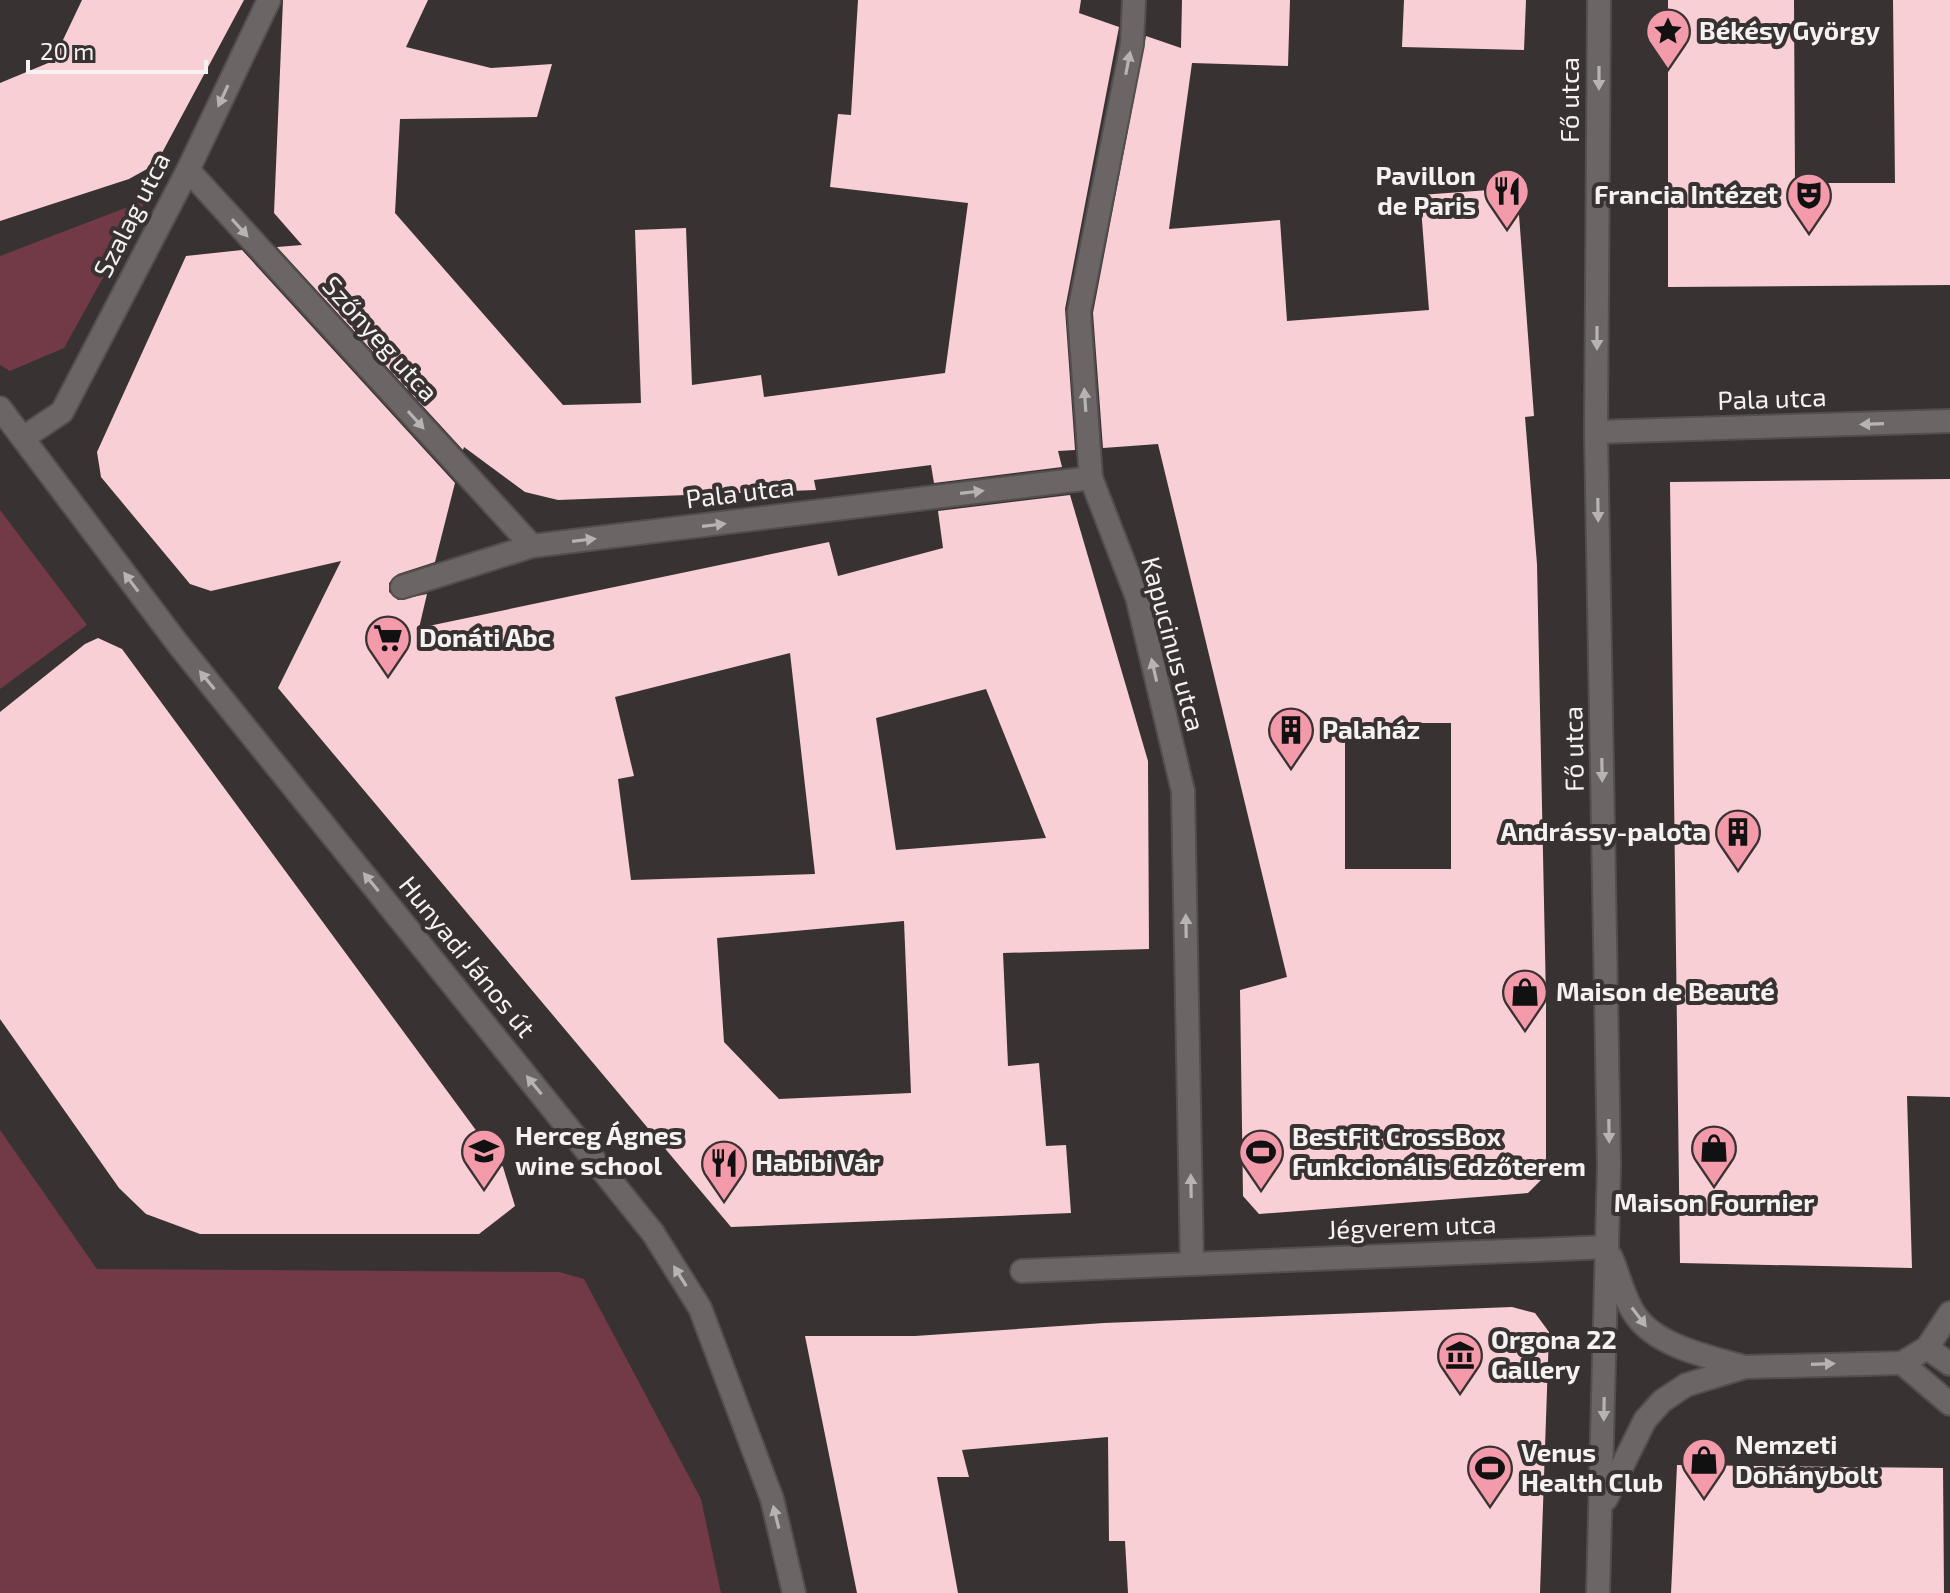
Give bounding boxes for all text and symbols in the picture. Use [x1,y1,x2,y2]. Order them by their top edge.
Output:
place icon: Békésy György [1644,7,1692,70]
place label: Békésy György [1699,14,1880,46]
scale bar [28,24,206,74]
text: 20 m [40,36,94,65]
one-way arrow [1122,50,1135,75]
street label: Fő utca [1553,57,1584,143]
one-way arrow [1593,66,1605,91]
one-way arrow [216,84,230,107]
street label: Szalag utca [86,147,175,282]
place label: Pavillon de Paris [1375,159,1476,220]
restaurant icon: Pavillon de Paris [1483,167,1531,230]
theatre icon: Francia Intézet [1785,171,1833,234]
place label: Francia Intézet [1594,178,1778,209]
one-way arrow [231,218,249,237]
street label: Szőnyeg utca [317,269,445,407]
one-way arrow [1591,326,1603,351]
street label: Pala utca [1717,380,1827,415]
one-way arrow [1078,387,1091,412]
one-way arrow [407,409,424,429]
one-way arrow [1859,417,1884,430]
street label: Pala utca [684,469,796,514]
one-way arrow [960,486,985,499]
one-way arrow [1592,498,1604,523]
one-way arrow [702,518,727,531]
one-way arrow [572,534,597,547]
street label: Kapucinus utca [1136,553,1213,734]
one-way arrow [124,572,140,592]
supermarket icon: Donáti Abc [364,614,412,677]
place label: Donáti Abc [419,621,551,652]
one-way arrow [1147,657,1160,682]
one-way arrow [200,670,216,690]
building icon: Palaház [1267,706,1315,769]
street label: Fő utca [1556,706,1589,792]
place label: Palaház [1322,713,1420,744]
one-way arrow [1596,758,1609,783]
building icon: Andrássy-palota [1714,808,1762,871]
place label: Andrássy-palota [1500,815,1707,847]
street label: Hunyadi János út [394,869,543,1043]
one-way arrow [362,872,379,893]
one-way arrow [1179,913,1192,938]
shop icon: Maison de Beauté [1501,968,1549,1031]
place label: Maison de Beauté [1556,975,1775,1006]
one-way arrow [526,1075,543,1095]
place label: Herceg Ágnes wine school [515,1119,683,1180]
one-way arrow [1603,1119,1615,1144]
place label: BestFit CrossBox Funkcionális Edzőterem [1292,1120,1586,1181]
shop icon: Maison Fournier [1690,1124,1738,1187]
school or university icon: Herceg Ágnes wine school [460,1127,508,1190]
sports icon: BestFit CrossBox Funkcionális Edzőterem [1237,1128,1285,1191]
restaurant icon: Habibi Vár [700,1139,748,1202]
place label: Habibi Vár [755,1146,880,1177]
one-way arrow [1184,1173,1197,1198]
place label: Maison Fournier [1614,1186,1814,1217]
street label: Jégverem utca [1327,1207,1497,1244]
one-way arrow [674,1265,688,1287]
one-way arrow [1631,1307,1647,1327]
place label: Orgona 22 Gallery [1491,1323,1617,1385]
museum icon: Orgona 22 Gallery [1436,1331,1484,1394]
one-way arrow [1811,1358,1836,1371]
one-way arrow [1598,1397,1610,1422]
place label: Nemzeti Dohánybolt [1735,1428,1879,1490]
place label: Venus Health Club [1521,1436,1663,1497]
shop icon: Nemzeti Dohánybolt [1680,1436,1728,1499]
sports icon: Venus Health Club [1466,1444,1514,1507]
one-way arrow [769,1505,782,1530]

